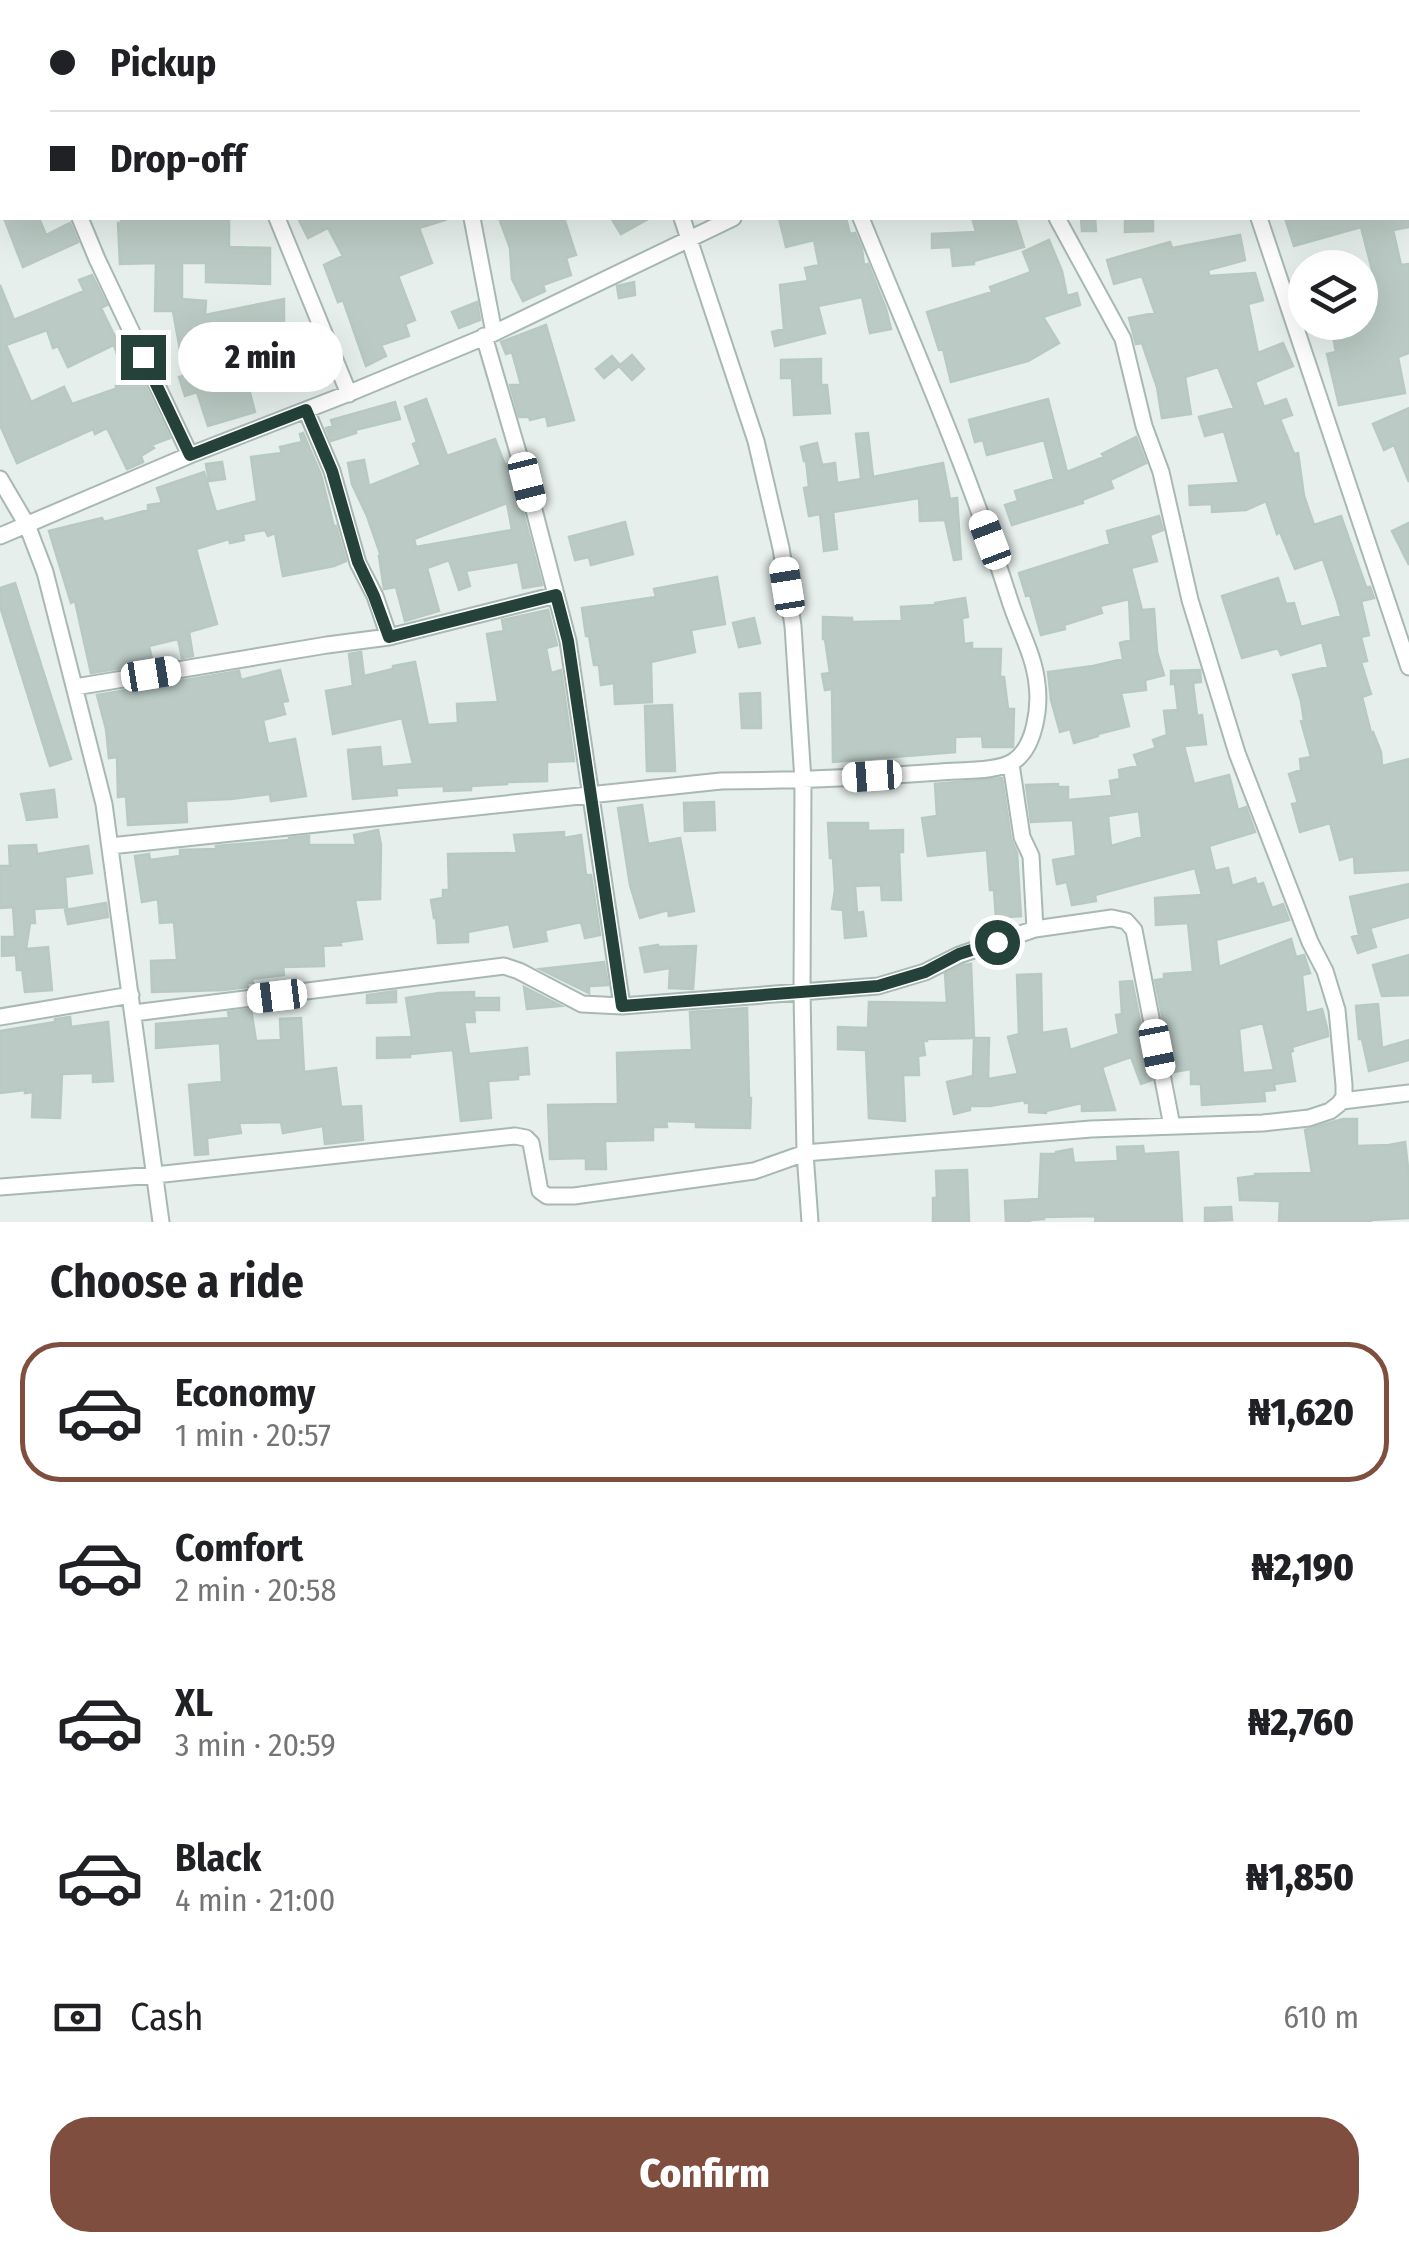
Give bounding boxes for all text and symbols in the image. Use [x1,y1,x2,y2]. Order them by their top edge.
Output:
text: Pickup [110,40,216,86]
text: Drop-off [110,136,246,182]
map controls [1288,250,1378,340]
button: layers [1288,250,1378,340]
callout: 2 min [178,322,343,392]
route end [121,335,166,380]
text: 2 min [225,338,296,376]
car [505,449,549,515]
car [965,507,1015,573]
car [767,555,807,619]
car [119,654,183,694]
car [841,759,903,793]
route start [975,920,1020,965]
car [245,977,309,1015]
car [1137,1017,1177,1081]
text: Choose a ride [50,1255,304,1309]
icon: car [55,1367,145,1457]
text: Economy [175,1370,315,1416]
text: ₦1,620 [1248,1389,1354,1435]
text: 1 min · 20:57 [175,1416,331,1454]
icon: car [55,1522,145,1612]
text: Comfort [175,1525,303,1571]
text: ₦2,190 [1251,1544,1354,1590]
text: 2 min · 20:58 [175,1571,336,1609]
icon: car [55,1677,145,1767]
text: XL [175,1680,213,1726]
text: ₦2,760 [1248,1699,1354,1745]
text: 3 min · 20:59 [175,1726,336,1764]
icon: car [55,1832,145,1922]
text: Black [175,1835,261,1881]
text: ₦1,850 [1246,1854,1354,1900]
text: 4 min · 21:00 [175,1881,335,1919]
icon: cash [50,1990,105,2045]
text: Cash [130,1994,204,2040]
text: 610 m [1283,1998,1359,2036]
button: Confirm [50,2117,1359,2232]

